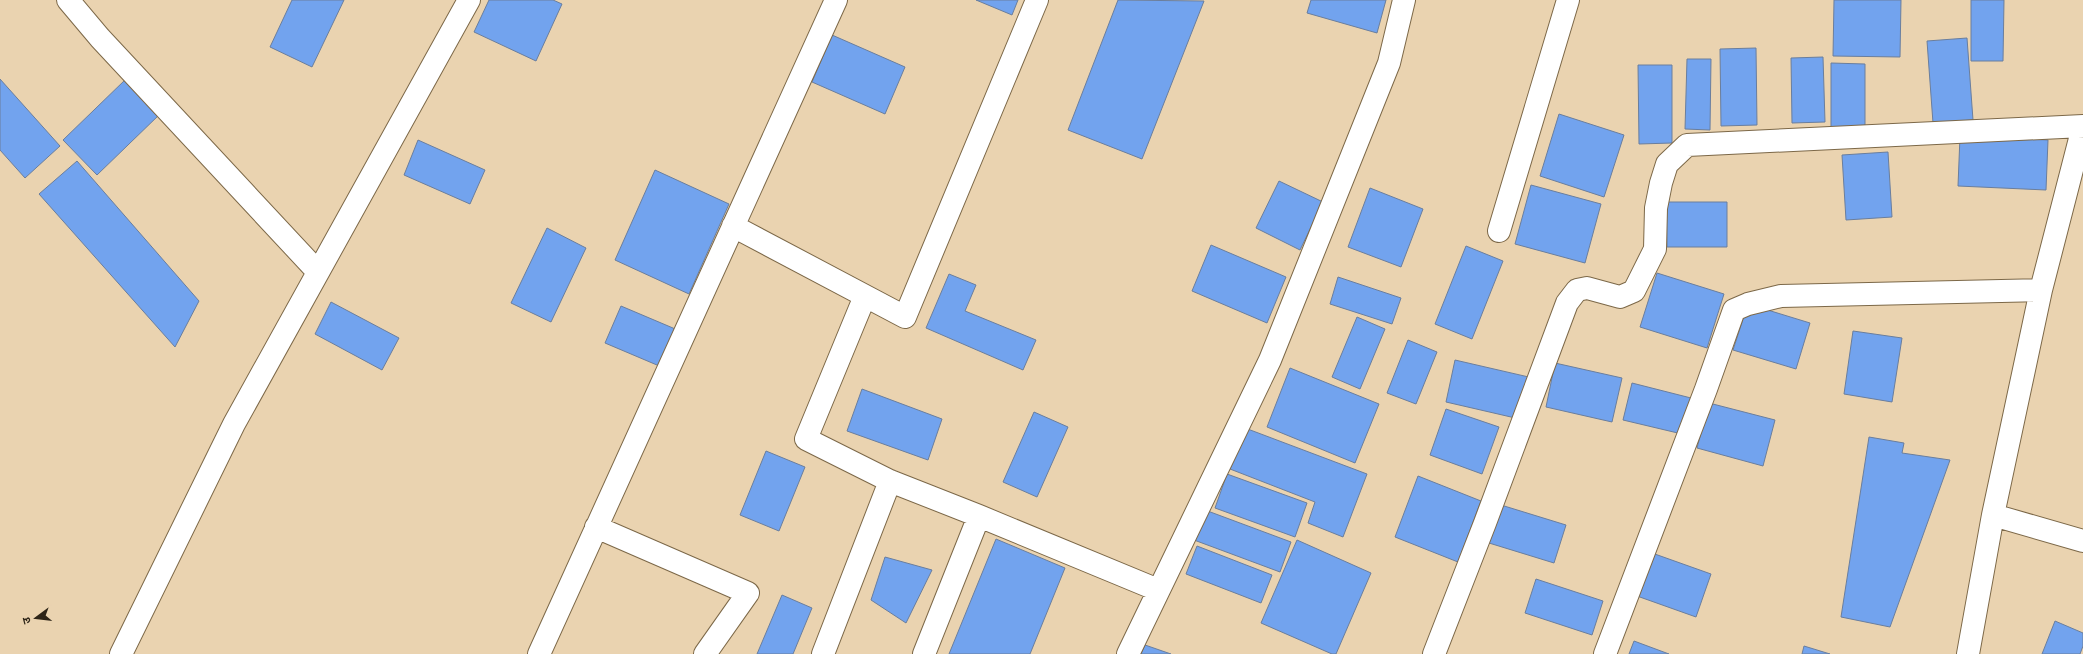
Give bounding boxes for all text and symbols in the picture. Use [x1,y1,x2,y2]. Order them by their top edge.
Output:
north arrow [16,598,56,638]
text: उ [18,615,34,626]

